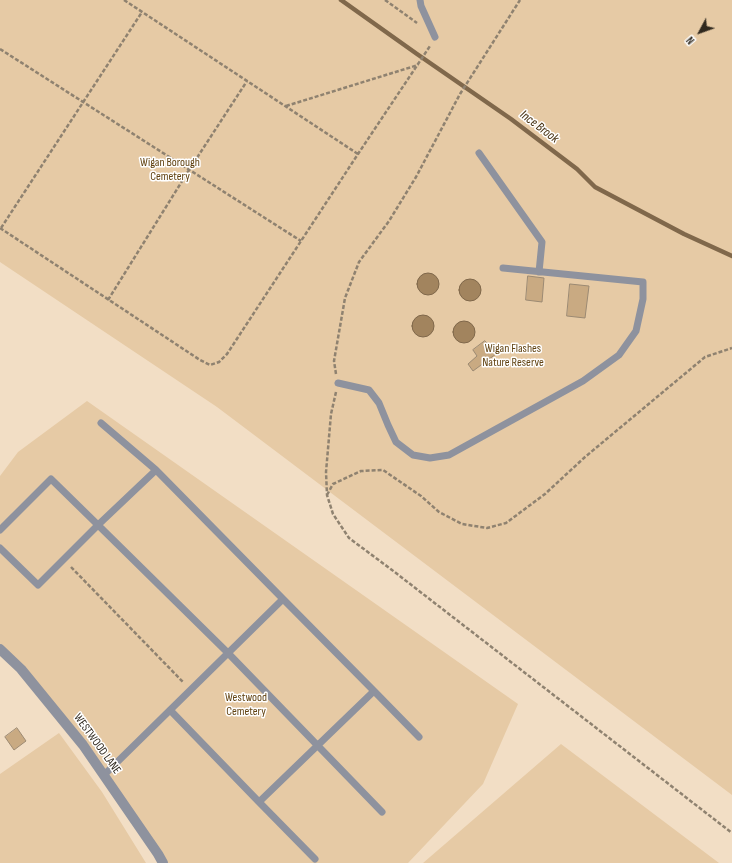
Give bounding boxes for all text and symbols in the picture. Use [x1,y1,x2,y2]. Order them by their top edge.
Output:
north arrow [680,12,720,52]
text: N [684,34,697,47]
water label: Ince Brook [516,107,562,147]
park label: Wigan Borough Cemetery [140,156,200,184]
park label: Wigan Flashes Nature Reserve [482,342,544,370]
park label: Westwood Cemetery [225,691,267,719]
street label: WESTWOOD LANE [70,711,124,777]

